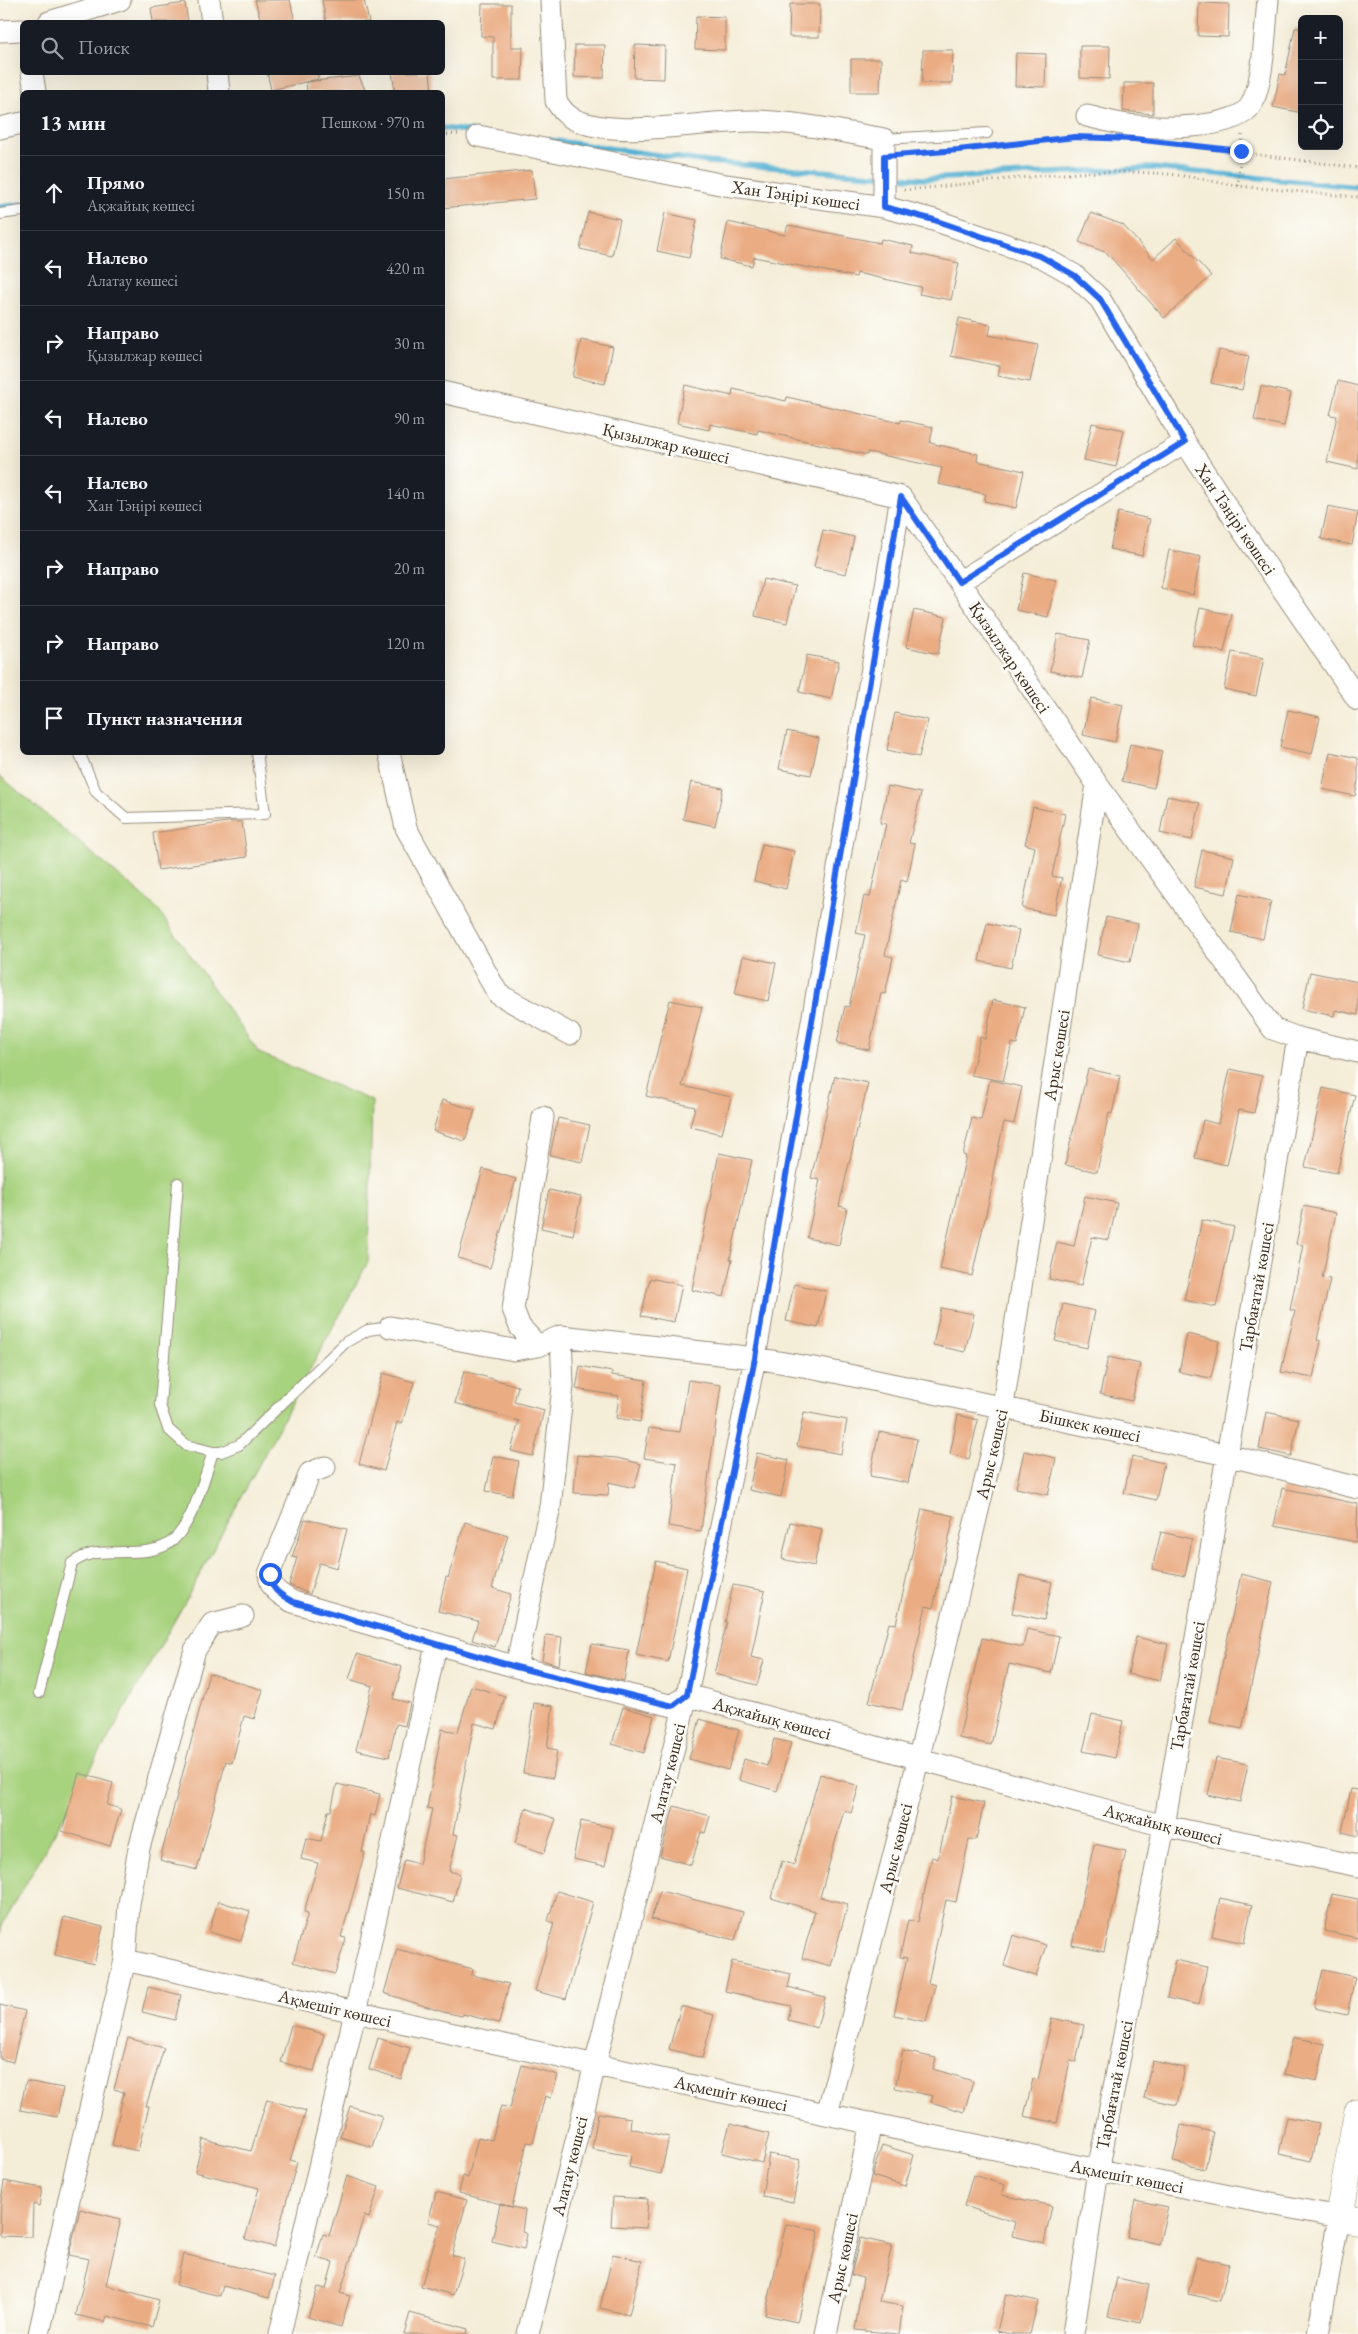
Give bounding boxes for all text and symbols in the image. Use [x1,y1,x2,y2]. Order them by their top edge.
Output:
map controls [1298,15,1343,150]
button: + [1298,15,1343,60]
search box [20,20,445,75]
icon: search [38,34,66,62]
text: Поиск [78,35,130,60]
button: − [1298,60,1343,105]
button: locate [1298,105,1343,150]
text: 13 мин [40,109,106,136]
text: Пешком · 970 m [321,112,425,133]
route end [1230,140,1253,163]
text: Прямо [87,170,145,195]
street label: Хан Тәңірі көшесі [729,174,862,215]
icon: ahead [40,179,68,207]
text: 150 m [386,183,425,204]
text: Ақжайық көшесі [87,195,195,216]
text: Налево [87,245,148,270]
icon: left [40,254,68,282]
text: 420 m [386,258,425,279]
text: Алатау көшесі [87,270,178,291]
text: Направо [87,320,159,345]
icon: right [40,329,68,357]
text: 30 m [394,333,425,354]
text: Қызылжар көшесі [87,345,203,366]
icon: left [40,404,68,432]
text: Налево [87,406,148,431]
text: 90 m [394,408,425,429]
street label: Қызылжар көшесі [600,417,733,469]
street label: Хан Тәңірі көшесі [1190,458,1282,580]
text: Налево [87,470,148,495]
icon: left [40,479,68,507]
text: 140 m [386,483,425,504]
text: Хан Тәңірі көшесі [87,495,202,516]
icon: right [40,554,68,582]
text: Направо [87,556,159,581]
text: 20 m [394,558,425,579]
street label: Қызылжар көшесі [964,597,1056,718]
icon: right [40,629,68,657]
text: Направо [87,631,159,656]
text: 120 m [386,633,425,654]
icon: arrive [40,704,68,732]
text: Пункт назначения [87,706,243,731]
street label: Арыс көшесі [1037,1007,1075,1103]
street label: Тарбағатай көшесі [1233,1220,1279,1354]
street label: Бішкек көшесі [1037,1403,1143,1447]
street label: Арыс көшесі [969,1406,1013,1502]
route start [259,1563,282,1586]
street label: Тарбағатай көшесі [1164,1619,1210,1753]
street label: Ақжайық көшесі [709,1691,834,1745]
street label: Алатау көшесі [643,1720,691,1826]
street label: Ақжайық көшесі [1100,1798,1225,1850]
street label: Арыс көшесі [872,1800,917,1896]
street label: Ақмешіт көшесі [275,1984,394,2032]
street label: Тарбағатай көшесі [1090,2018,1138,2152]
street label: Ақмешіт көшесі [671,2070,790,2116]
street label: Алатау көшесі [545,2113,593,2219]
street label: Ақмешіт көшесі [1067,2154,1186,2198]
street label: Арыс көшесі [821,2210,863,2306]

